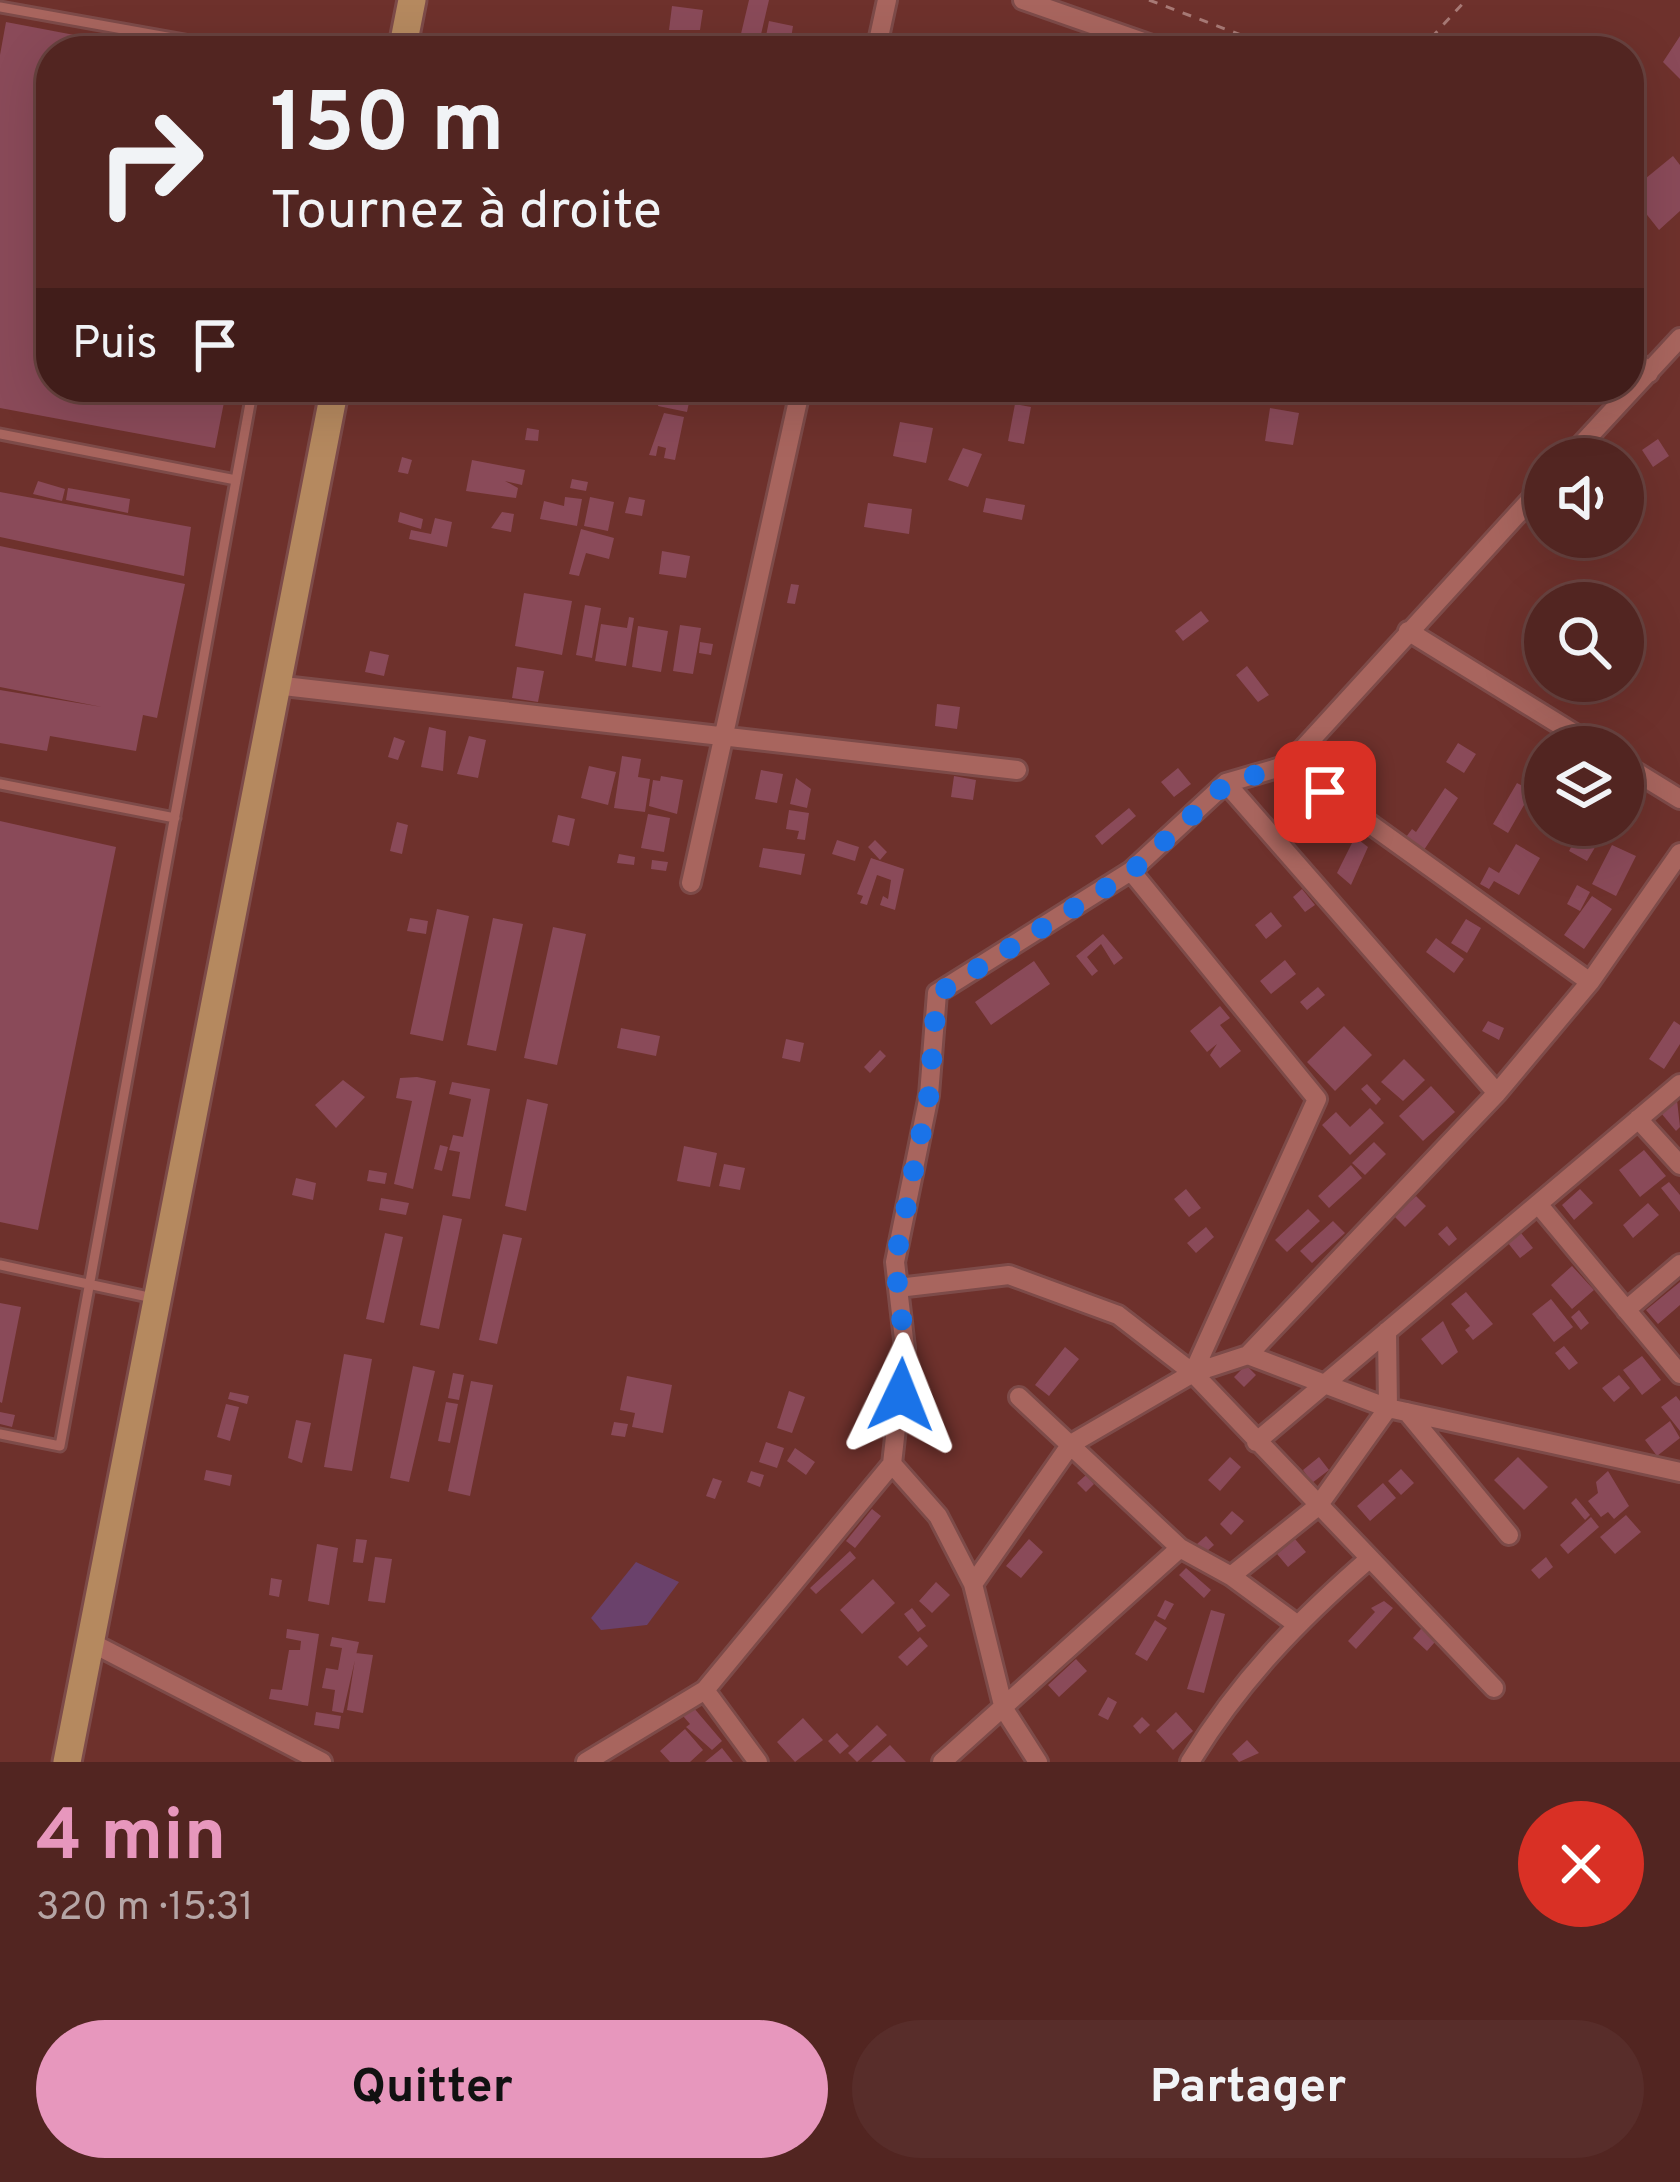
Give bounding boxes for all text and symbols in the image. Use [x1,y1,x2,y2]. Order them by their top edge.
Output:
text: 150 m [270,75,505,181]
icon: right [72,84,228,240]
text: Tournez à droite [270,179,662,248]
icon: arrive [182,312,248,378]
text: Puis [72,317,158,374]
map controls [1524,438,1644,846]
button: sound [1524,438,1644,558]
button: search [1524,582,1644,702]
button: layers [1524,726,1644,846]
pin [1274,741,1376,843]
icon: arrive [1292,759,1358,825]
position arrow [838,1332,964,1458]
text: 4 min [36,1794,226,1886]
button: close [1518,1801,1644,1927]
text: 320 m · 15:31 [36,1885,254,1934]
button: Quitter [36,2020,828,2158]
button: Partager [852,2020,1644,2158]

